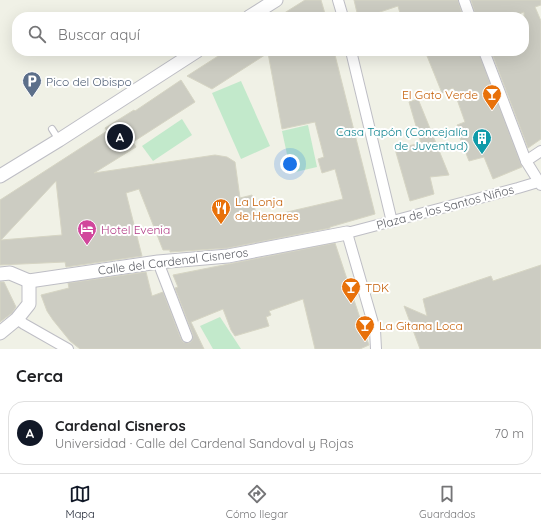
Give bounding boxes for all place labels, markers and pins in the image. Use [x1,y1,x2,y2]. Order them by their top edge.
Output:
parking icon: Pico del Obispo [21,70,43,98]
place label: Pico del Obispo [46,74,132,89]
bar icon: El Gato Verde [481,83,503,111]
place label: El Gato Verde [402,87,478,102]
pin: A [107,122,133,152]
place label: Casa Tapón (Concejalía de Juventud) [336,124,468,153]
building icon: Casa Tapón (Concejalía de Juventud) [471,127,493,155]
place label: La Lonja de Henares [235,194,299,223]
restaurant icon: La Lonja de Henares [210,197,232,225]
hotel icon: Hotel Evenia [76,218,98,246]
place label: Hotel Evenia [101,222,170,237]
bar icon: TDK [340,276,362,304]
place label: TDK [365,280,389,295]
bar icon: La Gitana Loca [354,314,376,342]
place label: La Gitana Loca [379,318,463,333]

